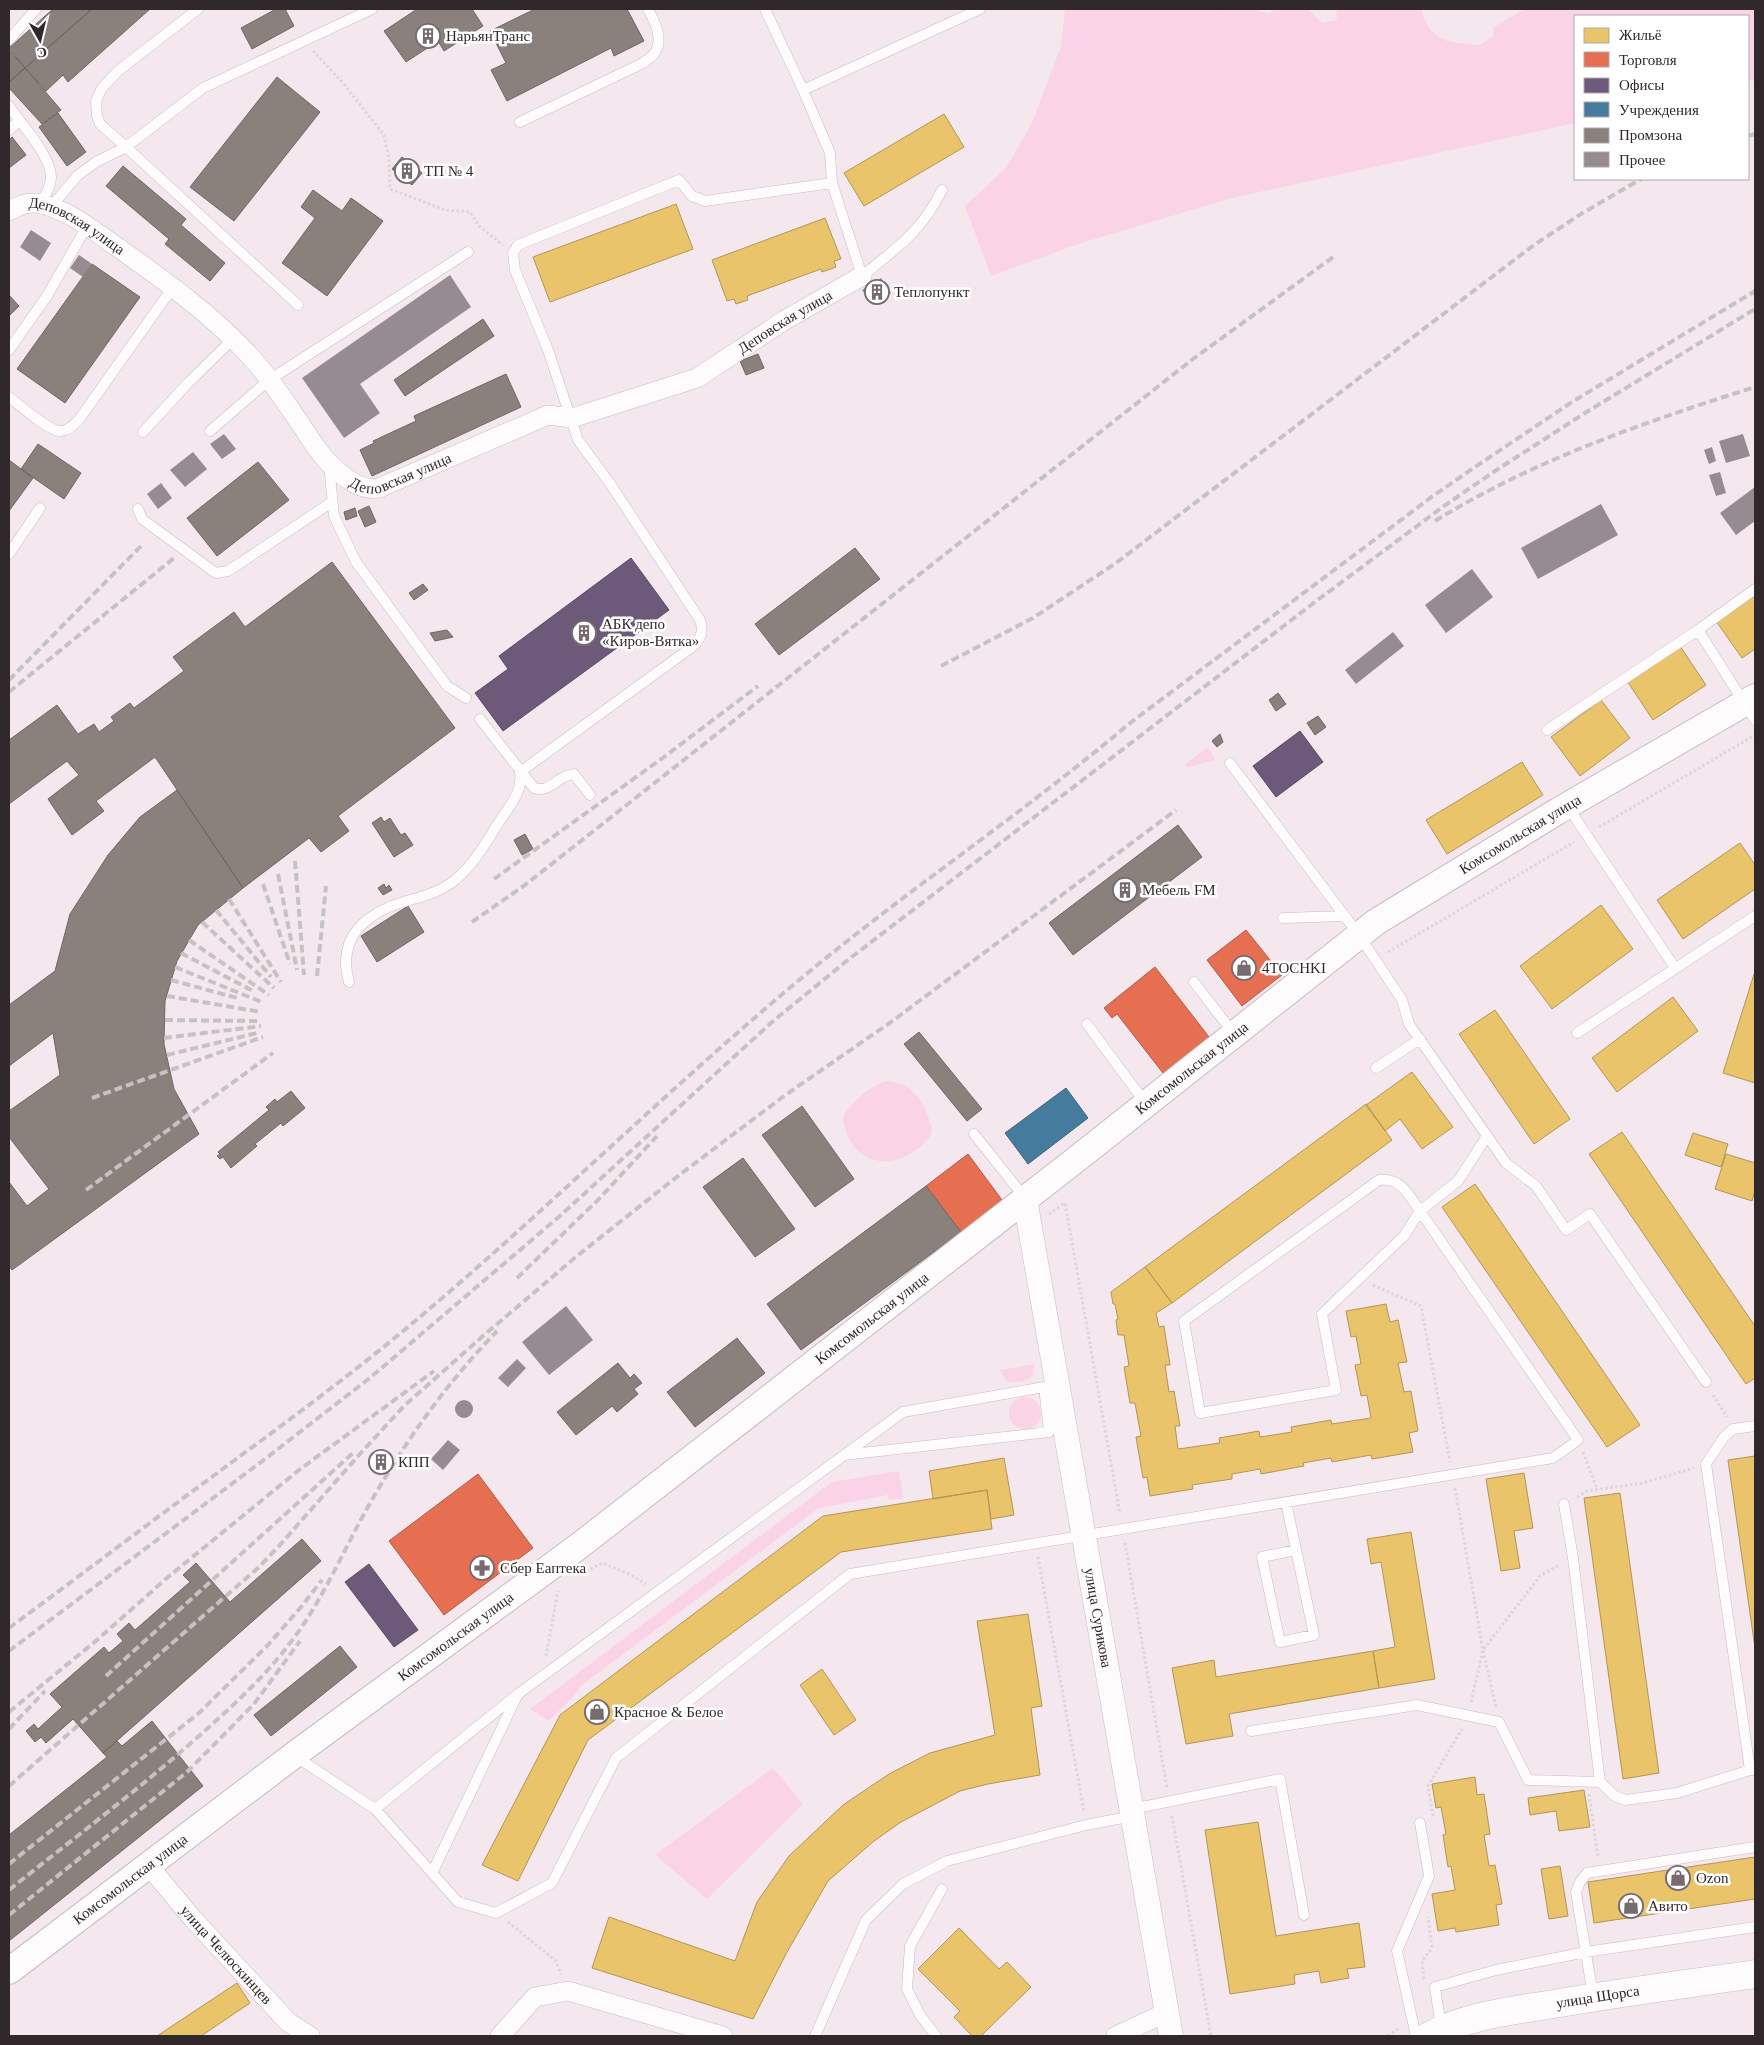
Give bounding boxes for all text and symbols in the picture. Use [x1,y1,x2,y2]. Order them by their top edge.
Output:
north arrow [15,15,65,65]
legend [1574,15,1749,180]
building icon: НарьянТранс [415,23,441,49]
text: Жильё [1619,27,1662,43]
place label: НарьянТранс [446,28,531,44]
text: С [36,44,48,61]
text: Торговля [1619,52,1677,68]
text: Офисы [1619,77,1664,93]
text: Учреждения [1619,102,1699,118]
text: Промзона [1619,127,1682,143]
text: Прочее [1619,152,1666,168]
building icon: ТП № 4 [394,158,420,184]
place label: ТП № 4 [424,163,474,179]
street label: Деповская улица [28,195,128,258]
building icon: Теплопункт [864,279,890,305]
place label: Теплопункт [894,284,970,300]
street label: Деповская улица [735,287,835,357]
street label: Деповская улица [347,450,454,497]
place label: АБК депо «Киров-Вятка» [602,616,699,649]
building icon: АБК депо «Киров-Вятка» [571,620,597,646]
street label: Комсомольская улица [1456,791,1584,877]
building icon: Мебель FM [1112,877,1138,903]
place label: Мебель FM [1142,882,1216,898]
shop icon: 4TOCHKI [1231,955,1257,981]
place label: 4TOCHKI [1262,960,1326,976]
street label: Комсомольская улица [1132,1018,1251,1118]
street label: Комсомольская улица [812,1269,932,1367]
building icon: КПП [368,1449,394,1475]
place label: КПП [398,1454,430,1470]
pharmacy icon: Сбер Еаптека [469,1555,495,1581]
place label: Сбер Еаптека [500,1560,586,1576]
street label: улица Сурикова [1081,1567,1115,1669]
street label: Комсомольская улица [395,1589,517,1684]
shop icon: Красное & Белое [584,1699,610,1725]
place label: Красное & Белое [614,1704,724,1720]
street label: Комсомольская улица [70,1831,191,1928]
shop icon: Ozon [1665,1865,1691,1891]
place label: Ozon [1696,1870,1729,1886]
shop icon: Авито [1618,1893,1644,1919]
place label: Авито [1648,1898,1688,1914]
street label: улица Челюскинцев [177,1902,275,2007]
street label: улица Щорса [1555,1982,1641,2012]

